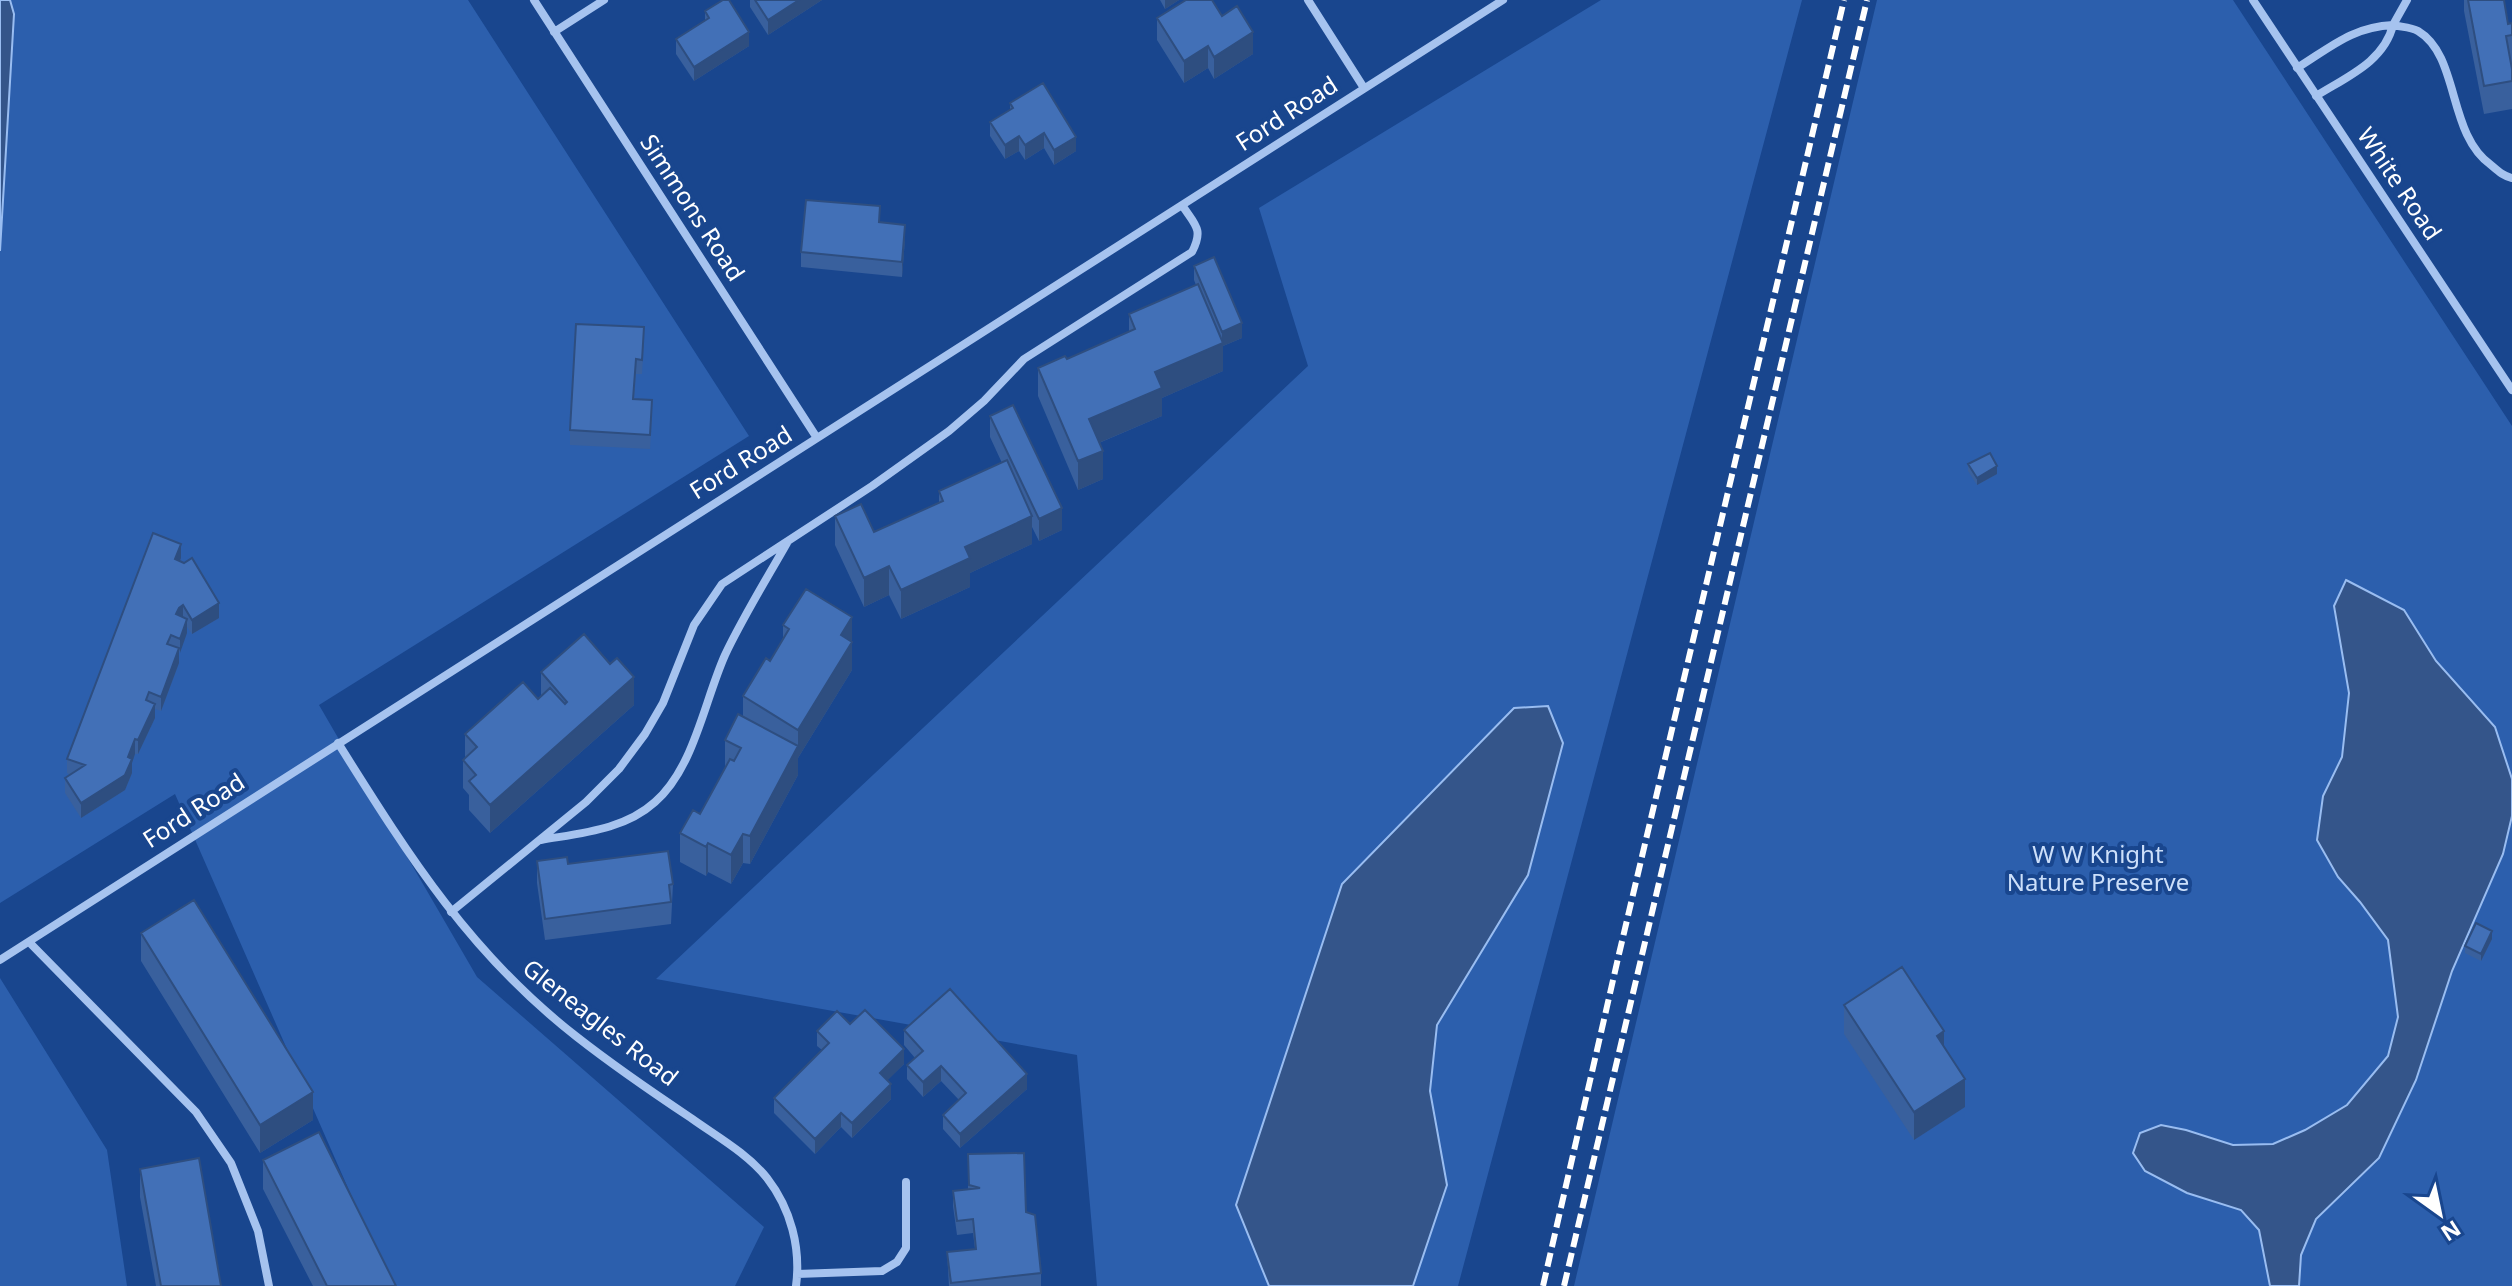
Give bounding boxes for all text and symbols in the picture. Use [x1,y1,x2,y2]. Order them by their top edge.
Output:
street label: Ford Road [1229,68,1343,158]
street label: White Road [2350,120,2450,246]
street label: Simmons Road [633,127,753,287]
street label: Ford Road [683,417,798,506]
street label: Ford Road [136,765,250,855]
park label: W W Knight Nature Preserve [2007,837,2189,898]
street label: Gleneagles Road [516,951,686,1093]
north arrow [2400,1174,2480,1254]
text: N [2436,1214,2467,1249]

